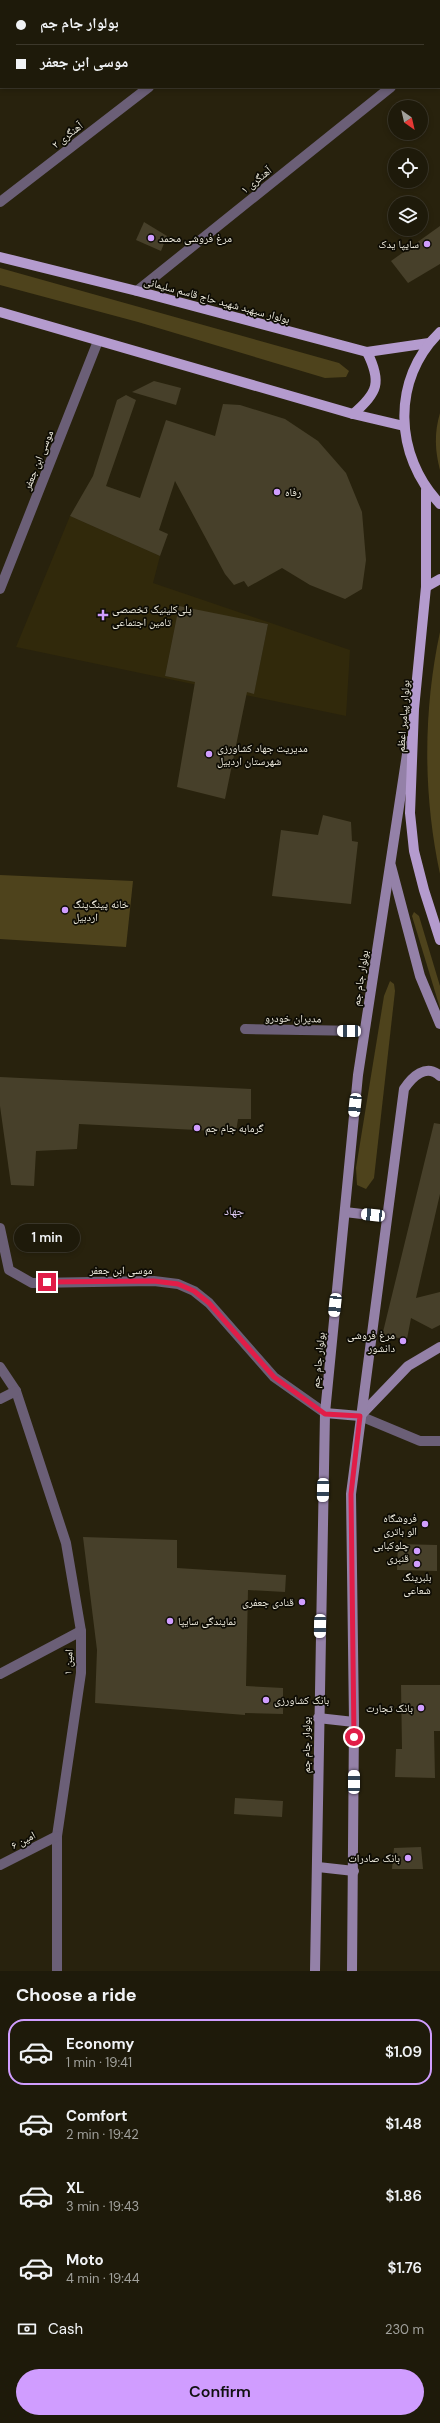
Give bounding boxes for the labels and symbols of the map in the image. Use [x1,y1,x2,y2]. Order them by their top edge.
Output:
north arrow [388,100,428,140]
street label: آهنگری ۲ [49,118,85,151]
street label: آهنگری ۱ [238,163,274,197]
place label: مرغ فروشی محمد [159,231,232,245]
marker: مرغ فروشی محمد [146,233,156,243]
place label: سایپا یدک [379,237,419,251]
marker: سایپا یدک [422,239,432,249]
street label: بولوار سپهبد شهید حاج قاسم سلیمانی [142,274,292,327]
street label: موسی ابن جعفر [19,428,56,493]
place label: رفاه [285,485,301,499]
marker: رفاه [272,487,282,497]
place label: پلی‌کلینیک تخصصی تامین اجتماعی [112,602,192,629]
marker: پلی‌کلینیک تخصصی تامین اجتماعی [97,609,109,621]
street label: بولوار پیامبر اعظم [393,679,414,753]
place label: مدیریت جهاد کشاورزی شهرستان اردبیل [217,741,308,768]
marker: مدیریت جهاد کشاورزی شهرستان اردبیل [204,749,214,759]
place label: خانه پینگ‌پنگ اردبیل [73,897,129,924]
marker: خانه پینگ‌پنگ اردبیل [60,905,70,915]
street label: بولوار جام جم [349,949,372,1007]
street label: مدیران خودرو [265,1011,321,1025]
car [337,1025,361,1037]
car [348,1092,362,1118]
place label: گرمابه جام جم [205,1121,264,1136]
marker: گرمابه جام جم [192,1123,202,1133]
district label: جهاد [224,1203,244,1219]
car [360,1208,386,1222]
callout: 1 min [14,1224,80,1252]
street label: موسی ابن جعفر [88,1263,153,1277]
route end [38,1273,56,1291]
car [328,1292,342,1318]
place label: مرغ فروشی دانشور [347,1328,395,1355]
street label: بولوار جام جم [308,1331,329,1389]
marker: مرغ فروشی دانشور [398,1336,408,1346]
car [317,1478,329,1502]
place label: فروشگاه الو باتری [383,1511,417,1538]
marker: فروشگاه الو باتری [420,1519,430,1529]
place label: چلوکبابی قنبری [373,1538,409,1565]
marker: چلوکبابی قنبری [412,1546,422,1556]
marker: بلبرینگ شعاعی [412,1559,422,1569]
place label: بلبرینگ شعاعی [403,1570,431,1597]
place label: قنادی جعفری [242,1595,294,1609]
marker: قنادی جعفری [297,1597,307,1607]
place label: نمایندگی سایپا [178,1614,236,1628]
car [314,1614,326,1638]
marker: نمایندگی سایپا [165,1616,175,1626]
street label: امین ۱ [60,1649,76,1675]
place label: بانک کشاورزی [274,1693,329,1707]
marker: بانک کشاورزی [261,1695,271,1705]
place label: بانک تجارت [366,1701,413,1715]
marker: بانک تجارت [416,1703,426,1713]
street label: بولوار جام جم [299,1717,314,1773]
route start [345,1728,363,1746]
car [348,1770,360,1794]
street label: امین ۶ [8,1828,38,1852]
place label: بانک صادرات [348,1851,400,1865]
marker: بانک صادرات [403,1853,413,1863]

